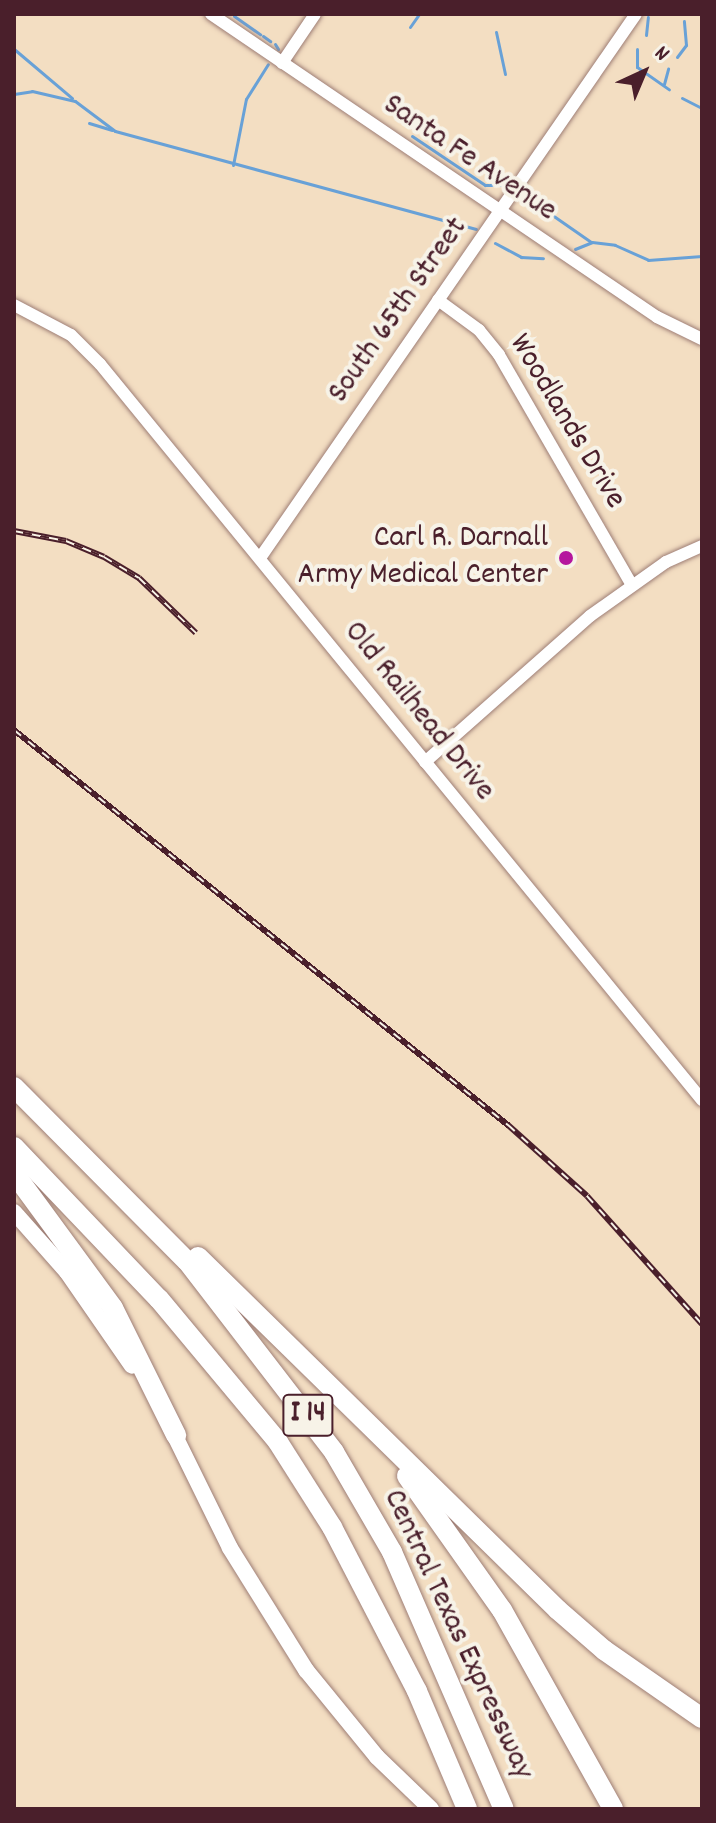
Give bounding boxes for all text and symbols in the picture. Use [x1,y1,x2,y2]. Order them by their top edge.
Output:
north arrow [604,32,684,112]
text: N [646,39,676,69]
street label: Santa Fe Avenue [375,87,563,231]
street label: South 65th Street [321,211,477,411]
street label: Woodlands Drive [499,328,633,516]
place label: Carl R. Darnall Army Medical Center [297,521,548,596]
marker: Carl R. Darnall Army Medical Center [555,547,577,569]
street label: Old Railhead Drive [334,614,502,810]
road number: I 14 [282,1389,334,1441]
street label: Central Texas Expressway [373,1484,541,1786]

